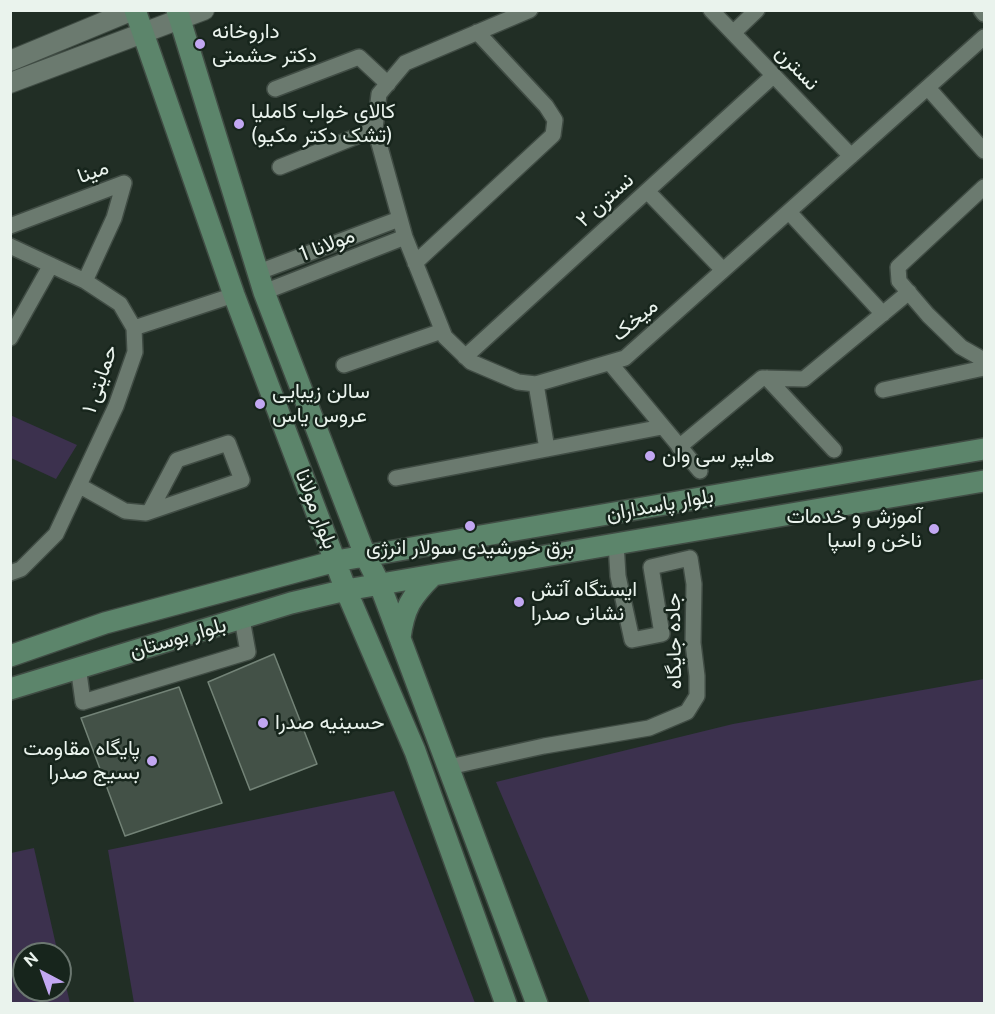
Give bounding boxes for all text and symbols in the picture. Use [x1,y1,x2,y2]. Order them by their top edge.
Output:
place label: داروخانه دکتر حشمتی [212,19,317,69]
marker: داروخانه دکتر حشمتی [193,37,207,51]
street label: نسترن [770,40,824,96]
place label: کالای خواب کاملیا (تشک دکتر مکیو) [251,99,395,149]
marker: کالای خواب کاملیا (تشک دکتر مکیو) [232,117,246,131]
street label: مینا [74,155,112,189]
street label: نسترن ۲ [571,168,639,232]
street label: مولانا 1 [296,223,358,267]
street label: میخک [607,293,663,347]
street label: حمایتی ۱ [77,342,123,416]
place label: سالن زیبایی عروس یاس [272,379,370,429]
marker: سالن زیبایی عروس یاس [253,397,267,411]
place label: هایپر سی وان [662,443,775,469]
marker: هایپر سی وان [643,449,657,463]
street label: بلوار مولانا [289,466,343,552]
street label: بلوار پاسداران [604,483,716,527]
place label: آموزش و خدمات ناخن و اسپا [786,504,922,554]
marker: برق خورشیدی سولار انرژی [463,519,477,533]
marker: آموزش و خدمات ناخن و اسپا [927,522,941,536]
place label: برق خورشیدی سولار انرژی [366,535,574,561]
place label: ایستگاه آتش نشانی صدرا [531,577,637,627]
street label: جاده جایگاه [661,592,687,690]
marker: ایستگاه آتش نشانی صدرا [512,595,526,609]
street label: بلوار بوستان [127,612,229,664]
place label: حسینیه صدرا [275,710,384,736]
marker: حسینیه صدرا [256,716,270,730]
place label: پایگاه مقاومت بسیج صدرا [23,736,140,786]
marker: پایگاه مقاومت بسیج صدرا [145,754,159,768]
north arrow [12,942,72,1002]
text: N [20,948,42,971]

